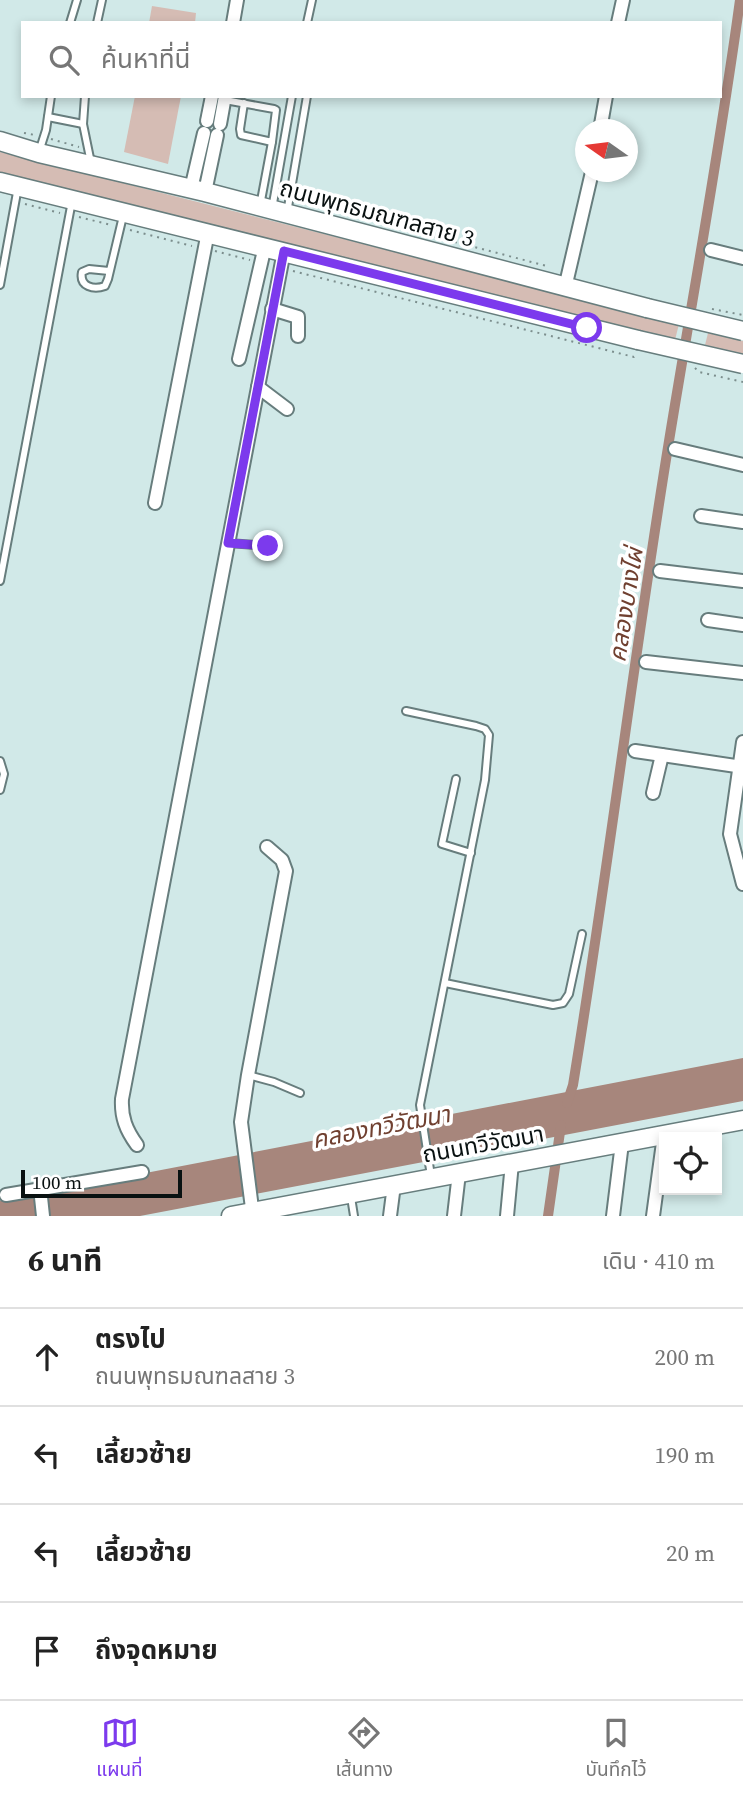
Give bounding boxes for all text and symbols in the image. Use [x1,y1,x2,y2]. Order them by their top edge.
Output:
search box [21,21,722,98]
icon: search [45,41,83,79]
text: ค้นหาที่นี่ [101,41,191,77]
north arrow [575,119,638,182]
street label: ถนนพุทธมณฑลสาย 3 [276,172,478,254]
route start [571,312,602,343]
route end [252,530,283,561]
water label: คลองบางไผ่ [600,543,651,664]
water label: คลองทวีวัฒนา [309,1097,454,1156]
street label: ถนนทวีวัฒนา [420,1118,546,1170]
map controls [659,1132,722,1195]
button: locate [659,1132,722,1195]
scale bar [21,1167,182,1199]
text: 100 m [32,1169,82,1195]
text: 6 นาที [28,1240,102,1281]
text: เดิน · 410 m [602,1245,715,1277]
text: ตรงไป [95,1321,166,1357]
icon: ahead [28,1338,66,1376]
text: 200 m [654,1341,715,1373]
text: ถนนพุทธมณฑลสาย 3 [95,1360,295,1392]
icon: left [28,1436,66,1474]
text: เลี้ยวซ้าย [95,1436,192,1472]
text: 190 m [654,1439,715,1471]
icon: left [28,1534,66,1572]
text: เลี้ยวซ้าย [95,1534,192,1570]
text: 20 m [666,1537,715,1569]
icon: arrive [28,1632,66,1670]
text: ถึงจุดหมาย [95,1632,218,1668]
tab: แผนที่ [96,1714,143,1785]
tab: เส้นทาง [335,1714,393,1785]
tab: บันทึกไว้ [586,1714,647,1785]

